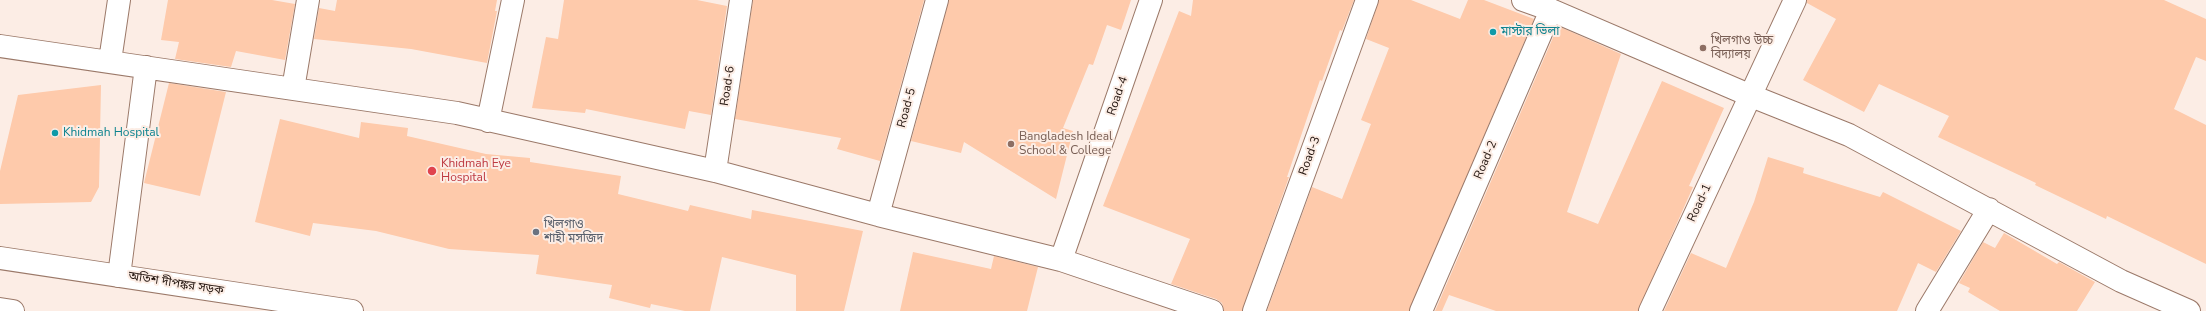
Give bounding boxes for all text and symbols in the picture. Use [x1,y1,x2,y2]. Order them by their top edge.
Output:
place label: মাস্টার ভিলা [1501,25,1559,39]
marker: মাস্টার ভিলা [1488,27,1498,37]
place label: খিলগাও উচ্চ বিদ্যালয় [1711,34,1773,62]
marker: খিলগাও উচ্চ বিদ্যালয় [1698,43,1708,53]
street label: Road-6 [718,65,738,107]
street label: Road-4 [1105,75,1131,117]
street label: Road-5 [895,87,919,129]
place label: Khidmah Hospital [63,126,159,140]
marker: Khidmah Hospital [50,128,60,138]
place label: Bangladesh Ideal School & College [1019,130,1113,158]
street label: Road-3 [1296,135,1324,177]
marker: Bangladesh Ideal School & College [1006,139,1016,149]
street label: Road-2 [1472,139,1500,181]
place label: Khidmah Eye Hospital [441,157,511,185]
marker: Khidmah Eye Hospital [426,165,438,177]
street label: Road-1 [1685,182,1715,224]
place label: খিলগাও শাহী মসজিদ [544,218,603,246]
marker: খিলগাও শাহী মসজিদ [531,227,541,237]
street label: অতিশ দীপঙ্কর সড়ক [127,269,225,299]

